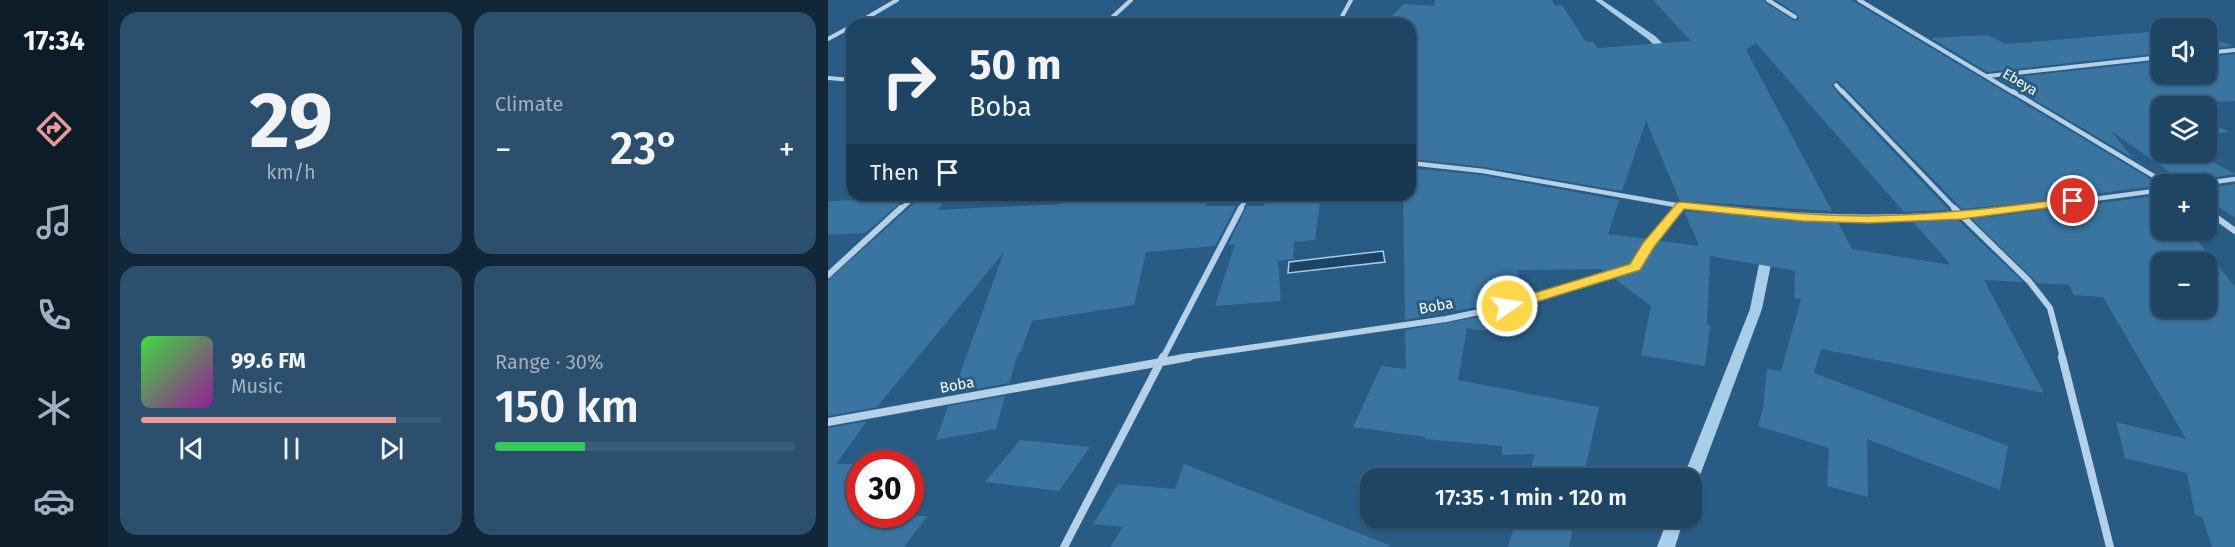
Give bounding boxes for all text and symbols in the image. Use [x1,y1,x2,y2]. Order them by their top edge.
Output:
map controls [2151,18,2217,318]
button: sound [2151,18,2217,84]
text: 17:34 [23,25,85,57]
text: 50 m [969,40,1062,90]
icon: right [870,42,948,120]
street label: Ebeya [1999,65,2041,99]
text: 29 [249,74,333,168]
text: Boba [969,91,1032,123]
text: Climate [495,92,563,116]
button: layers [2151,96,2217,162]
icon: directions [33,108,75,150]
text: 23° [610,122,680,176]
text: − [495,130,512,170]
text: + [779,130,795,170]
icon: arrive [931,156,964,189]
text: Then [870,159,919,186]
text: km/h [266,160,316,184]
button: + [2151,174,2217,240]
pin [2047,175,2098,226]
icon: arrive [2056,184,2089,217]
icon: music [33,201,75,243]
button: − [2151,252,2217,318]
position arrow [1475,274,1539,338]
icon: phone [33,294,75,336]
street label: Boba [1417,294,1455,318]
text: 99.6 FM [231,347,306,374]
text: Range · 30% [495,350,604,374]
street label: Boba [938,373,976,397]
text: Music [231,374,283,398]
text: 150 km [495,380,639,434]
icon: climate [33,387,75,429]
icon: previous [175,432,208,465]
icon: pause [275,432,308,465]
icon: next [375,432,408,465]
speed limit sign: 30 [846,450,924,528]
icon: car [33,480,75,522]
text: 17:35 · 1 min · 120 m [1435,484,1627,511]

